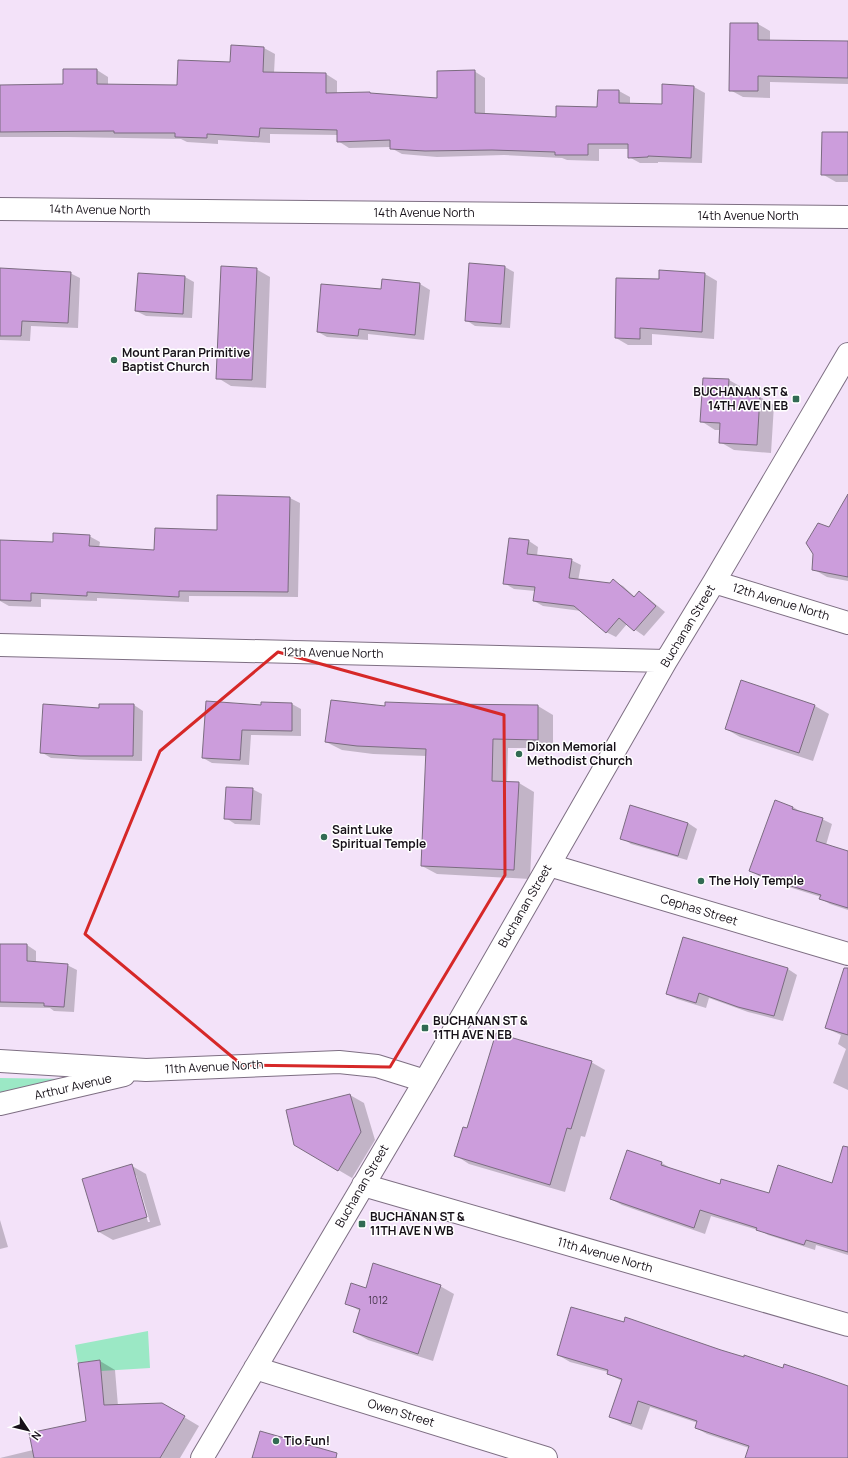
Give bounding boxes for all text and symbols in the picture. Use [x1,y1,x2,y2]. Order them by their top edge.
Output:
street label: 14th Avenue North [49,200,151,219]
street label: 14th Avenue North [373,204,475,221]
street label: 14th Avenue North [697,207,799,224]
place label: Mount Paran Primitive Baptist Church [122,344,250,375]
marker: Mount Paran Primitive Baptist Church [109,355,119,365]
place label: BUCHANAN ST & 14TH AVE N EB [693,383,788,414]
marker: BUCHANAN ST & 14TH AVE N EB [791,394,801,404]
street label: 12th Avenue North [730,579,832,624]
street label: Buchanan Street [656,581,719,670]
street label: 12th Avenue North [282,643,384,662]
place label: Dixon Memorial Methodist Church [527,738,632,769]
marker: Dixon Memorial Methodist Church [514,749,524,759]
place label: Saint Luke Spiritual Temple [332,821,426,852]
marker: Saint Luke Spiritual Temple [319,832,329,842]
street label: Buchanan Street [494,861,555,950]
place label: The Holy Temple [709,872,804,889]
marker: The Holy Temple [696,876,706,886]
street label: Cephas Street [658,890,740,929]
place label: BUCHANAN ST & 11TH AVE N EB [433,1012,528,1043]
marker: BUCHANAN ST & 11TH AVE N EB [420,1023,430,1033]
street label: 11th Avenue North [164,1055,264,1078]
street label: Arthur Avenue [33,1069,113,1104]
street label: Buchanan Street [331,1141,392,1230]
place label: BUCHANAN ST & 11TH AVE N WB [370,1208,465,1239]
marker: BUCHANAN ST & 11TH AVE N WB [357,1219,367,1229]
street label: 11th Avenue North [555,1233,655,1276]
house number: 1012 [368,1293,388,1307]
street label: Owen Street [366,1394,437,1431]
north arrow [8,1410,48,1450]
text: N [28,1428,45,1444]
place label: Tio Fun! [284,1432,330,1449]
marker: Tio Fun! [271,1436,281,1446]

